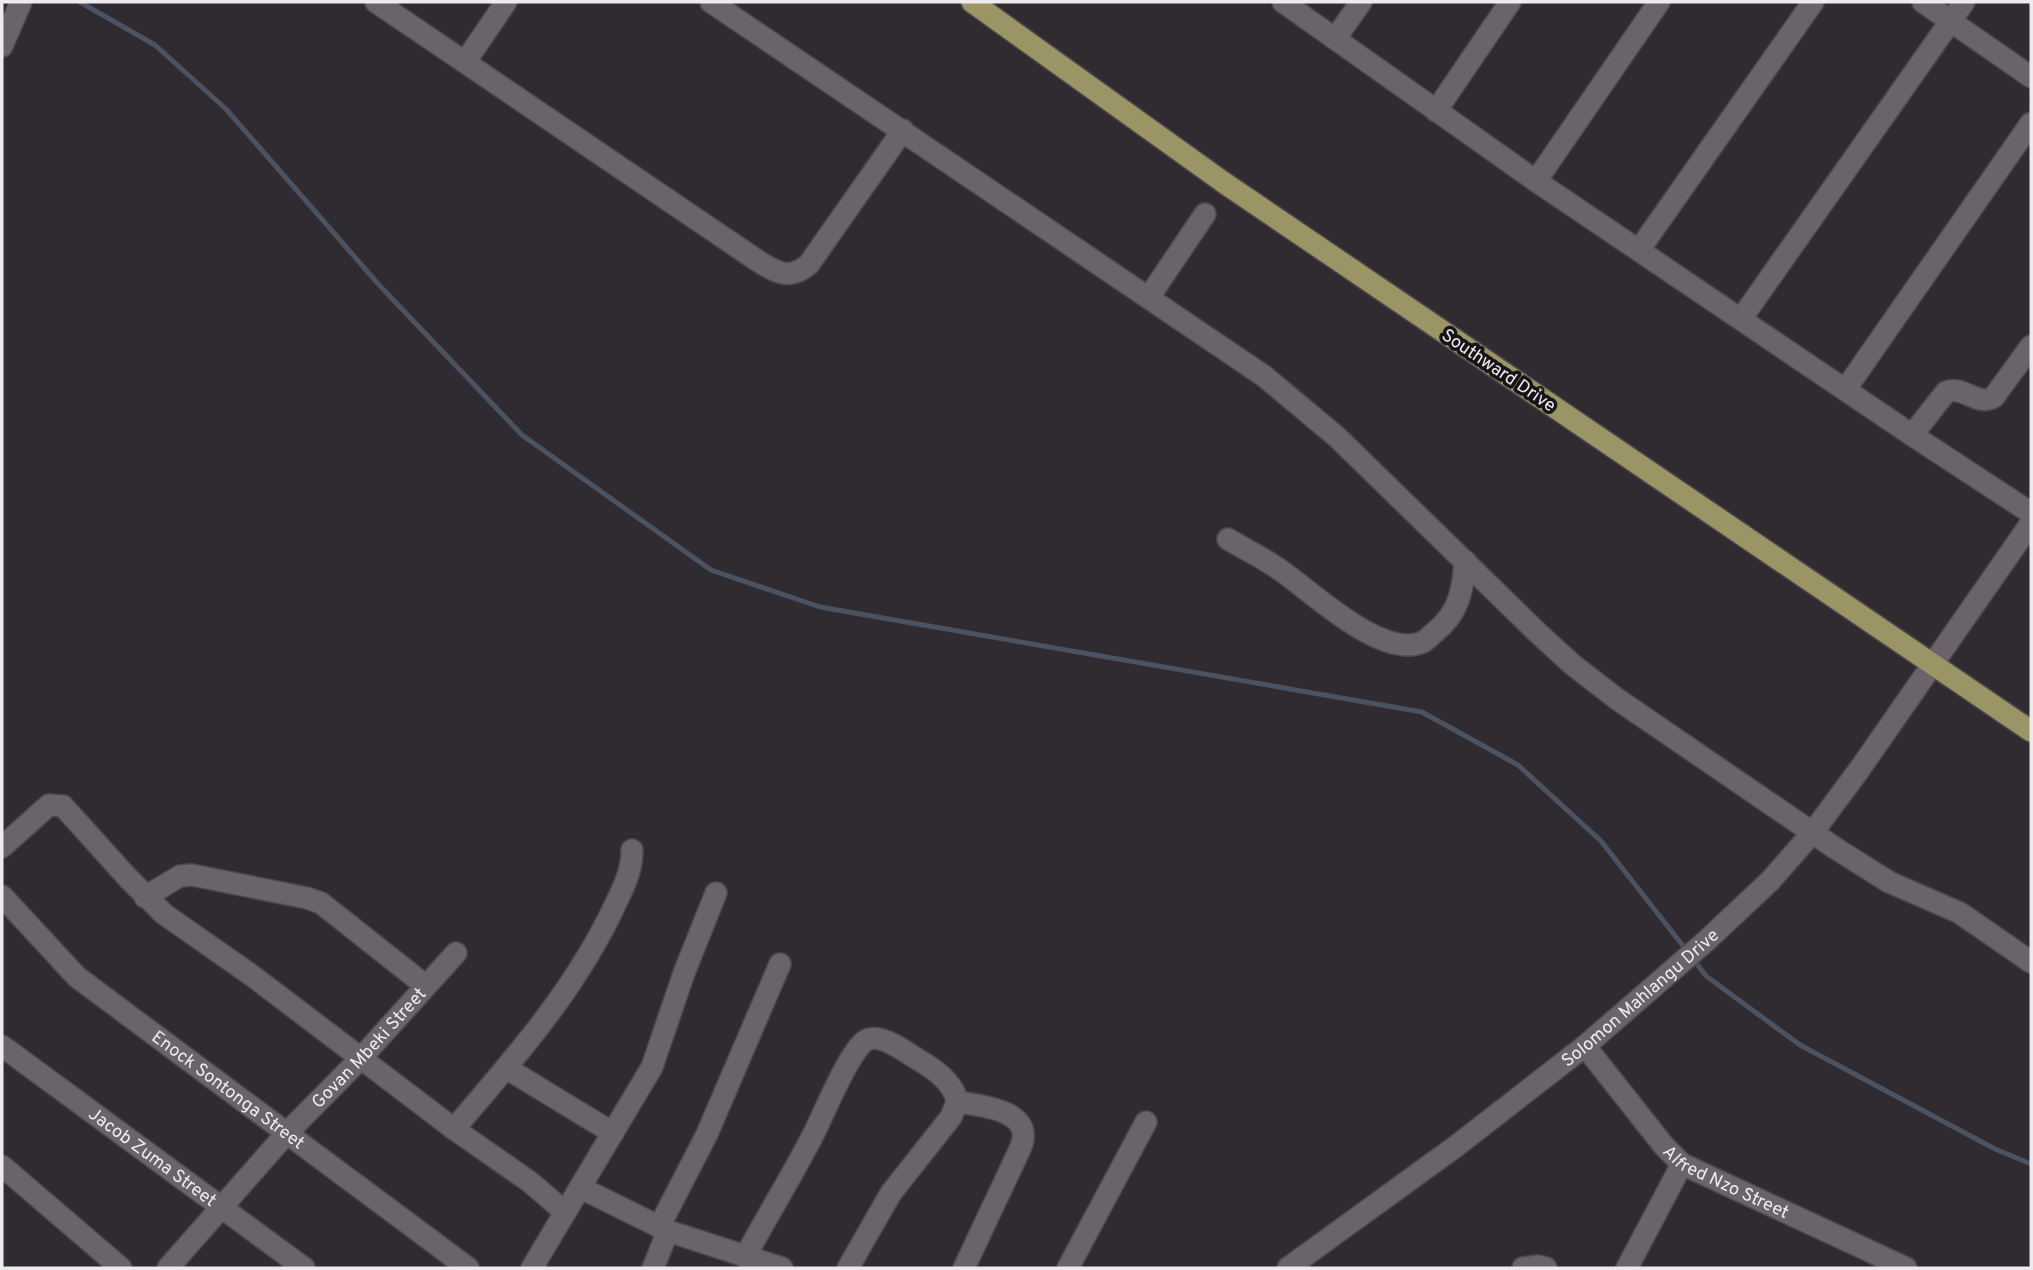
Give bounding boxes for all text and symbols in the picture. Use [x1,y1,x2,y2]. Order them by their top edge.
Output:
street label: Southward Drive [1437,325,1560,418]
street label: Solomon Mahlangu Drive [1557,925,1725,1073]
street label: Govan Mbeki Street [307,983,432,1114]
street label: Enock Sontonga Street [146,1026,309,1155]
street label: Jacob Zuma Street [83,1103,221,1213]
street label: Alfred Nzo Street [1657,1141,1792,1225]

